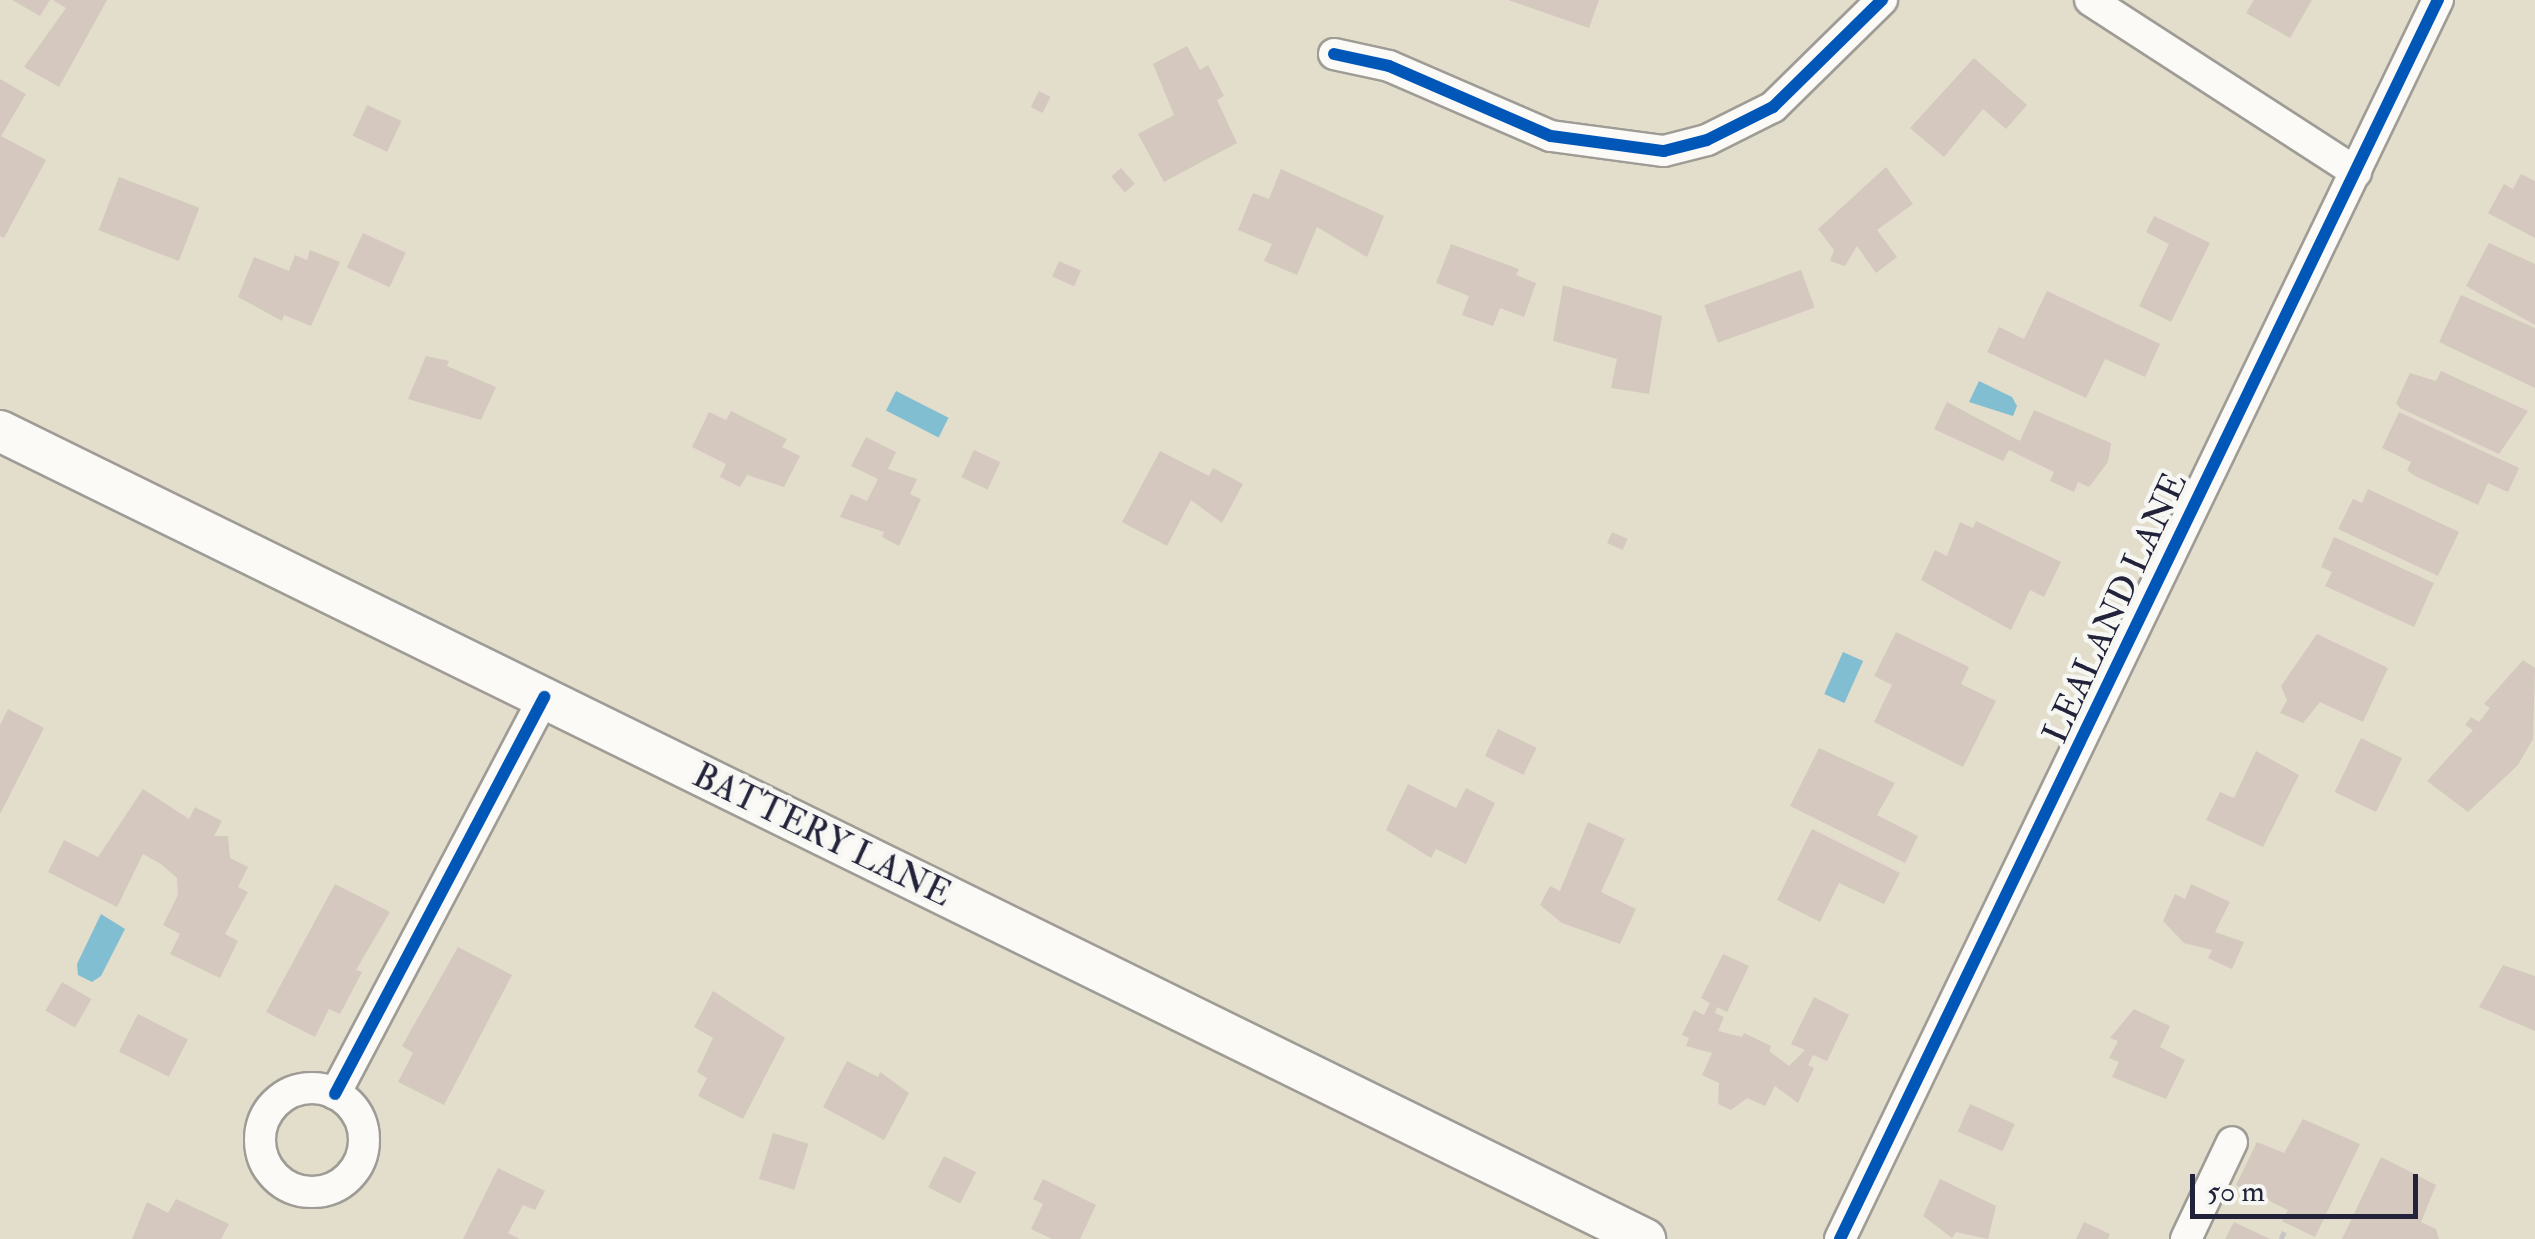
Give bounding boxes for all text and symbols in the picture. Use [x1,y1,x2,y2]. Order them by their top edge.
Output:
street label: LEALAND LANE [2034,466,2196,750]
street label: BATTERY LANE [686,754,958,916]
scale bar [2195,1154,2422,1216]
text: 50 m [2207,1173,2265,1210]

